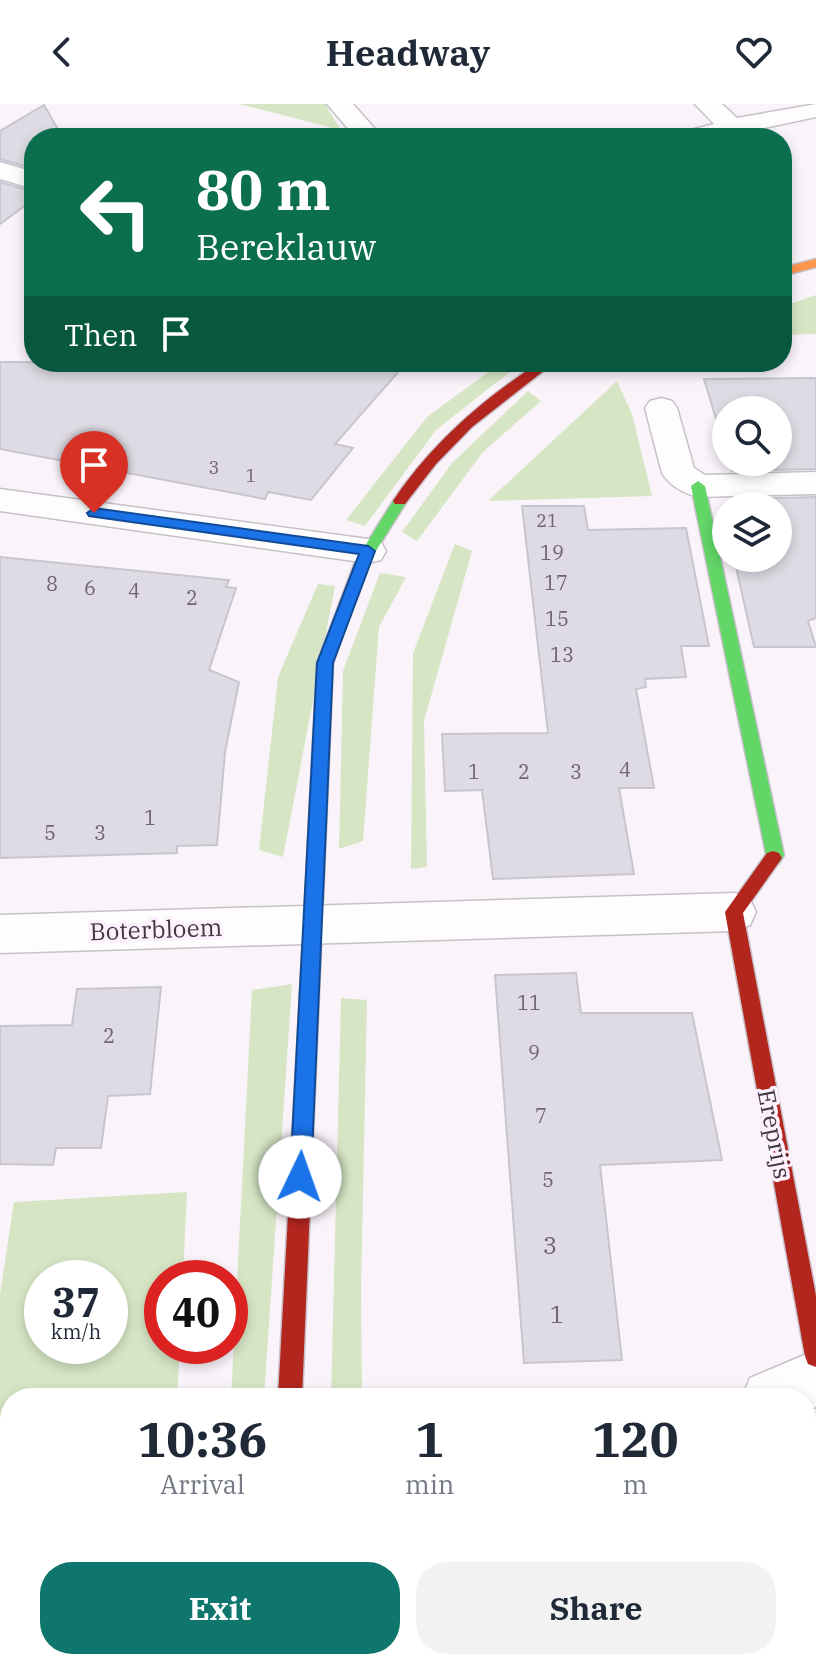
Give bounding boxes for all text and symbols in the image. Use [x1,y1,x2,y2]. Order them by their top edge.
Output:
text: Headway [326,29,490,76]
icon: back [40,30,84,74]
icon: heart [732,30,776,74]
text: 80 m [196,153,331,225]
icon: left [64,160,168,264]
text: Bereklauw [196,223,376,270]
icon: arrive [154,312,198,356]
text: Then [64,315,138,354]
map controls [712,396,792,572]
button: search [712,396,792,476]
pin [60,431,128,513]
icon: arrive [72,443,116,487]
house number: 3 [209,456,219,479]
house number: 1 [246,464,256,487]
button: layers [712,492,792,572]
house number: 21 [536,509,558,532]
house number: 19 [540,539,564,566]
house number: 17 [544,569,568,596]
house number: 8 [46,570,58,597]
house number: 6 [84,574,96,601]
house number: 4 [128,577,140,604]
house number: 2 [186,584,198,611]
house number: 15 [545,605,569,632]
house number: 13 [550,641,574,668]
house number: 4 [619,756,631,783]
house number: 1 [468,758,480,785]
house number: 2 [518,758,530,785]
house number: 3 [570,758,582,785]
house number: 1 [144,804,156,831]
house number: 5 [44,819,56,846]
house number: 3 [94,819,106,846]
street label: Boterbloem [89,911,223,947]
house number: 11 [517,989,541,1016]
house number: 2 [103,1022,115,1049]
house number: 9 [528,1039,540,1066]
street label: Ereprijs [751,1086,799,1182]
house number: 7 [535,1102,547,1129]
position arrow [258,1135,342,1219]
house number: 5 [542,1166,554,1193]
house number: 3 [543,1229,557,1261]
speed limit sign: 40 [144,1260,248,1364]
text: 37 [52,1276,100,1328]
house number: 1 [550,1298,564,1330]
text: km/h [51,1318,101,1345]
text: 10:36 [138,1408,267,1470]
text: 1 [415,1408,444,1470]
text: 120 [592,1408,678,1470]
text: Arrival [160,1467,245,1501]
text: min [405,1467,454,1501]
text: m [623,1467,648,1501]
button: Exit [40,1562,400,1654]
button: Share [416,1562,776,1654]

